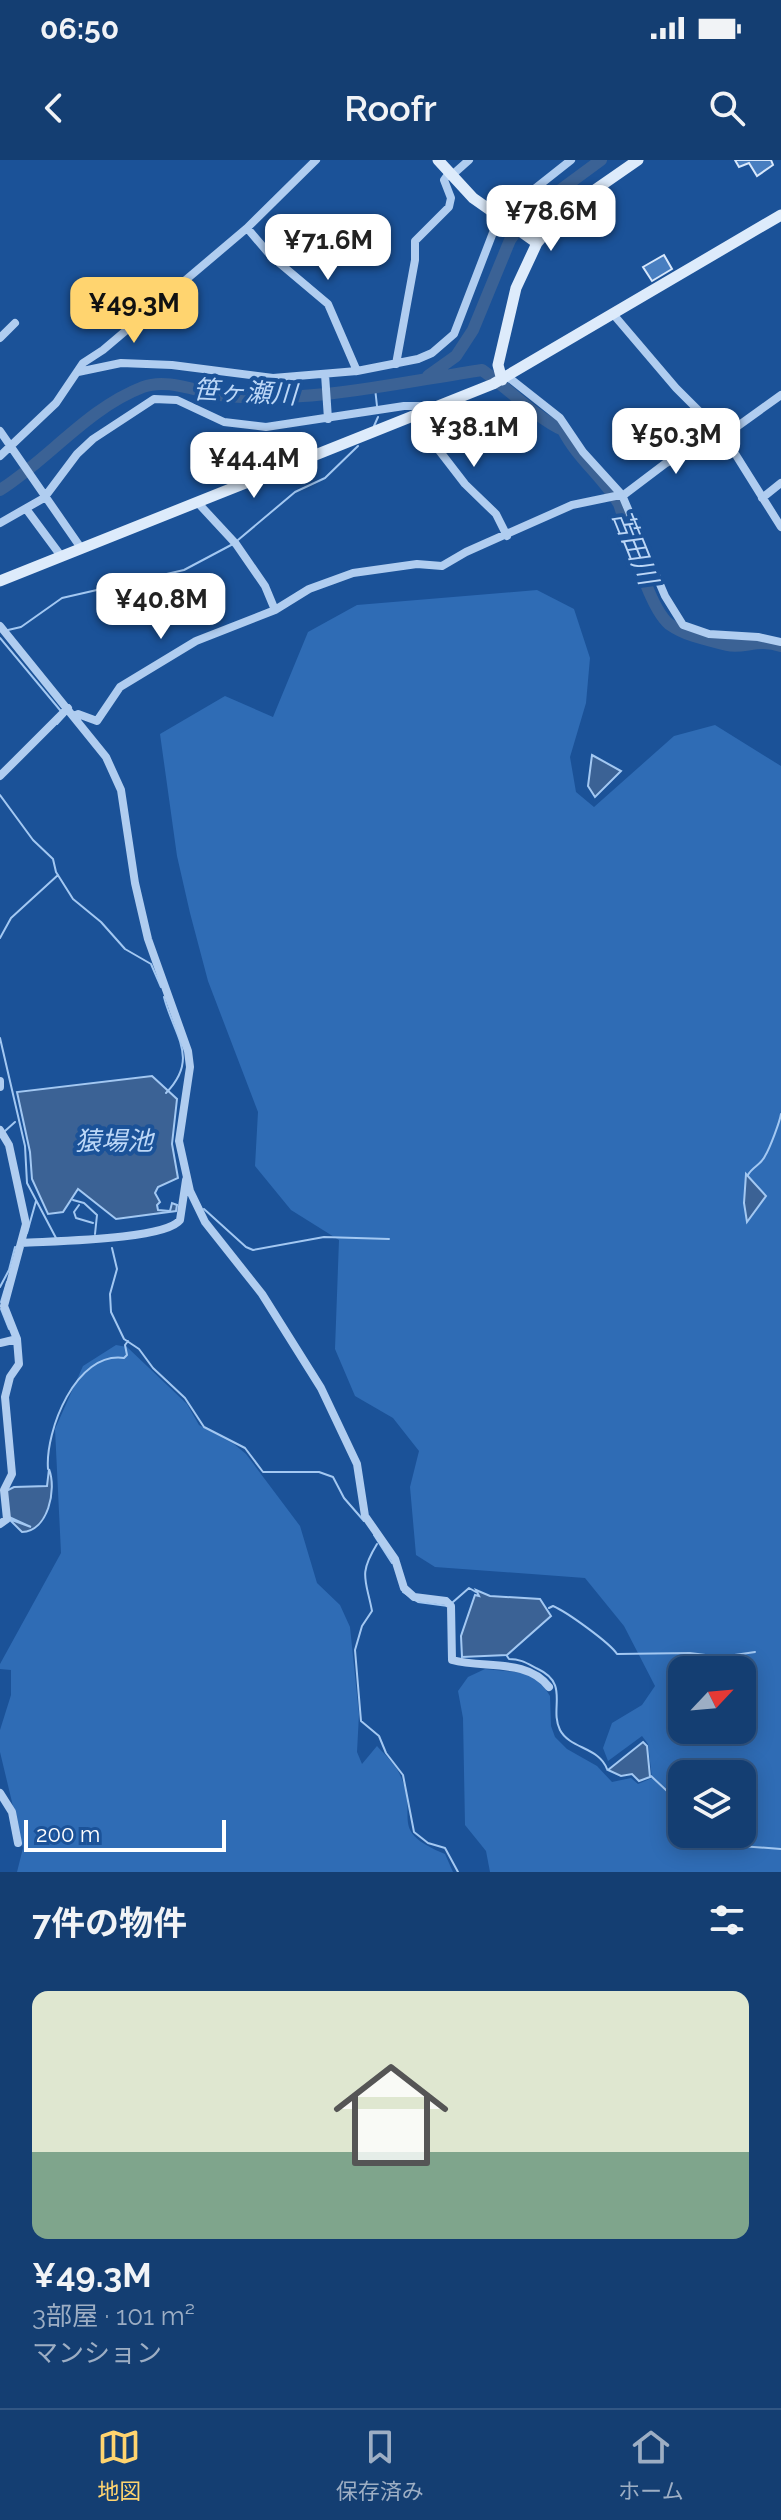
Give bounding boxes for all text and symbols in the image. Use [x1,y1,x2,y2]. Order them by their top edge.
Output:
text: 06:50 [40,11,119,46]
icon: back [32,86,76,130]
icon: search [705,86,749,130]
text: Roofr [344,87,437,129]
pin: ¥78.6M [486,185,616,253]
text: ¥78.6M [505,196,597,226]
pin: ¥71.6M [263,214,393,282]
text: ¥71.6M [283,225,373,255]
pin: ¥49.3M [69,277,199,345]
text: ¥49.3M [88,288,180,318]
water label: 笹ヶ瀬川 [192,374,301,410]
pin: ¥38.1M [409,401,539,469]
pin: ¥50.3M [611,408,741,476]
text: ¥38.1M [429,412,519,442]
text: ¥50.3M [630,419,722,449]
pin: ¥44.4M [189,432,319,500]
text: ¥44.4M [208,443,300,473]
water label: 苫田川 [606,505,665,592]
pin: ¥40.8M [96,573,226,641]
text: ¥40.8M [114,584,208,614]
water label: 猿場池 [75,1126,156,1156]
north arrow [668,1656,756,1744]
map controls [668,1656,756,1848]
button: layers [668,1760,756,1848]
scale bar [24,1816,226,1852]
text: 200 m [36,1821,100,1847]
icon: filters [705,1898,749,1942]
text: 7件の物件 [32,1903,187,1943]
icon: home [319,2043,463,2187]
text: ¥49.3M [32,2255,152,2295]
text: 3部屋 · 101 m² [32,2301,195,2331]
text: マンション [32,2338,162,2368]
tab: 地図 [97,2425,141,2505]
tab: 保存済み [336,2425,424,2505]
tab: ホーム [618,2425,684,2505]

